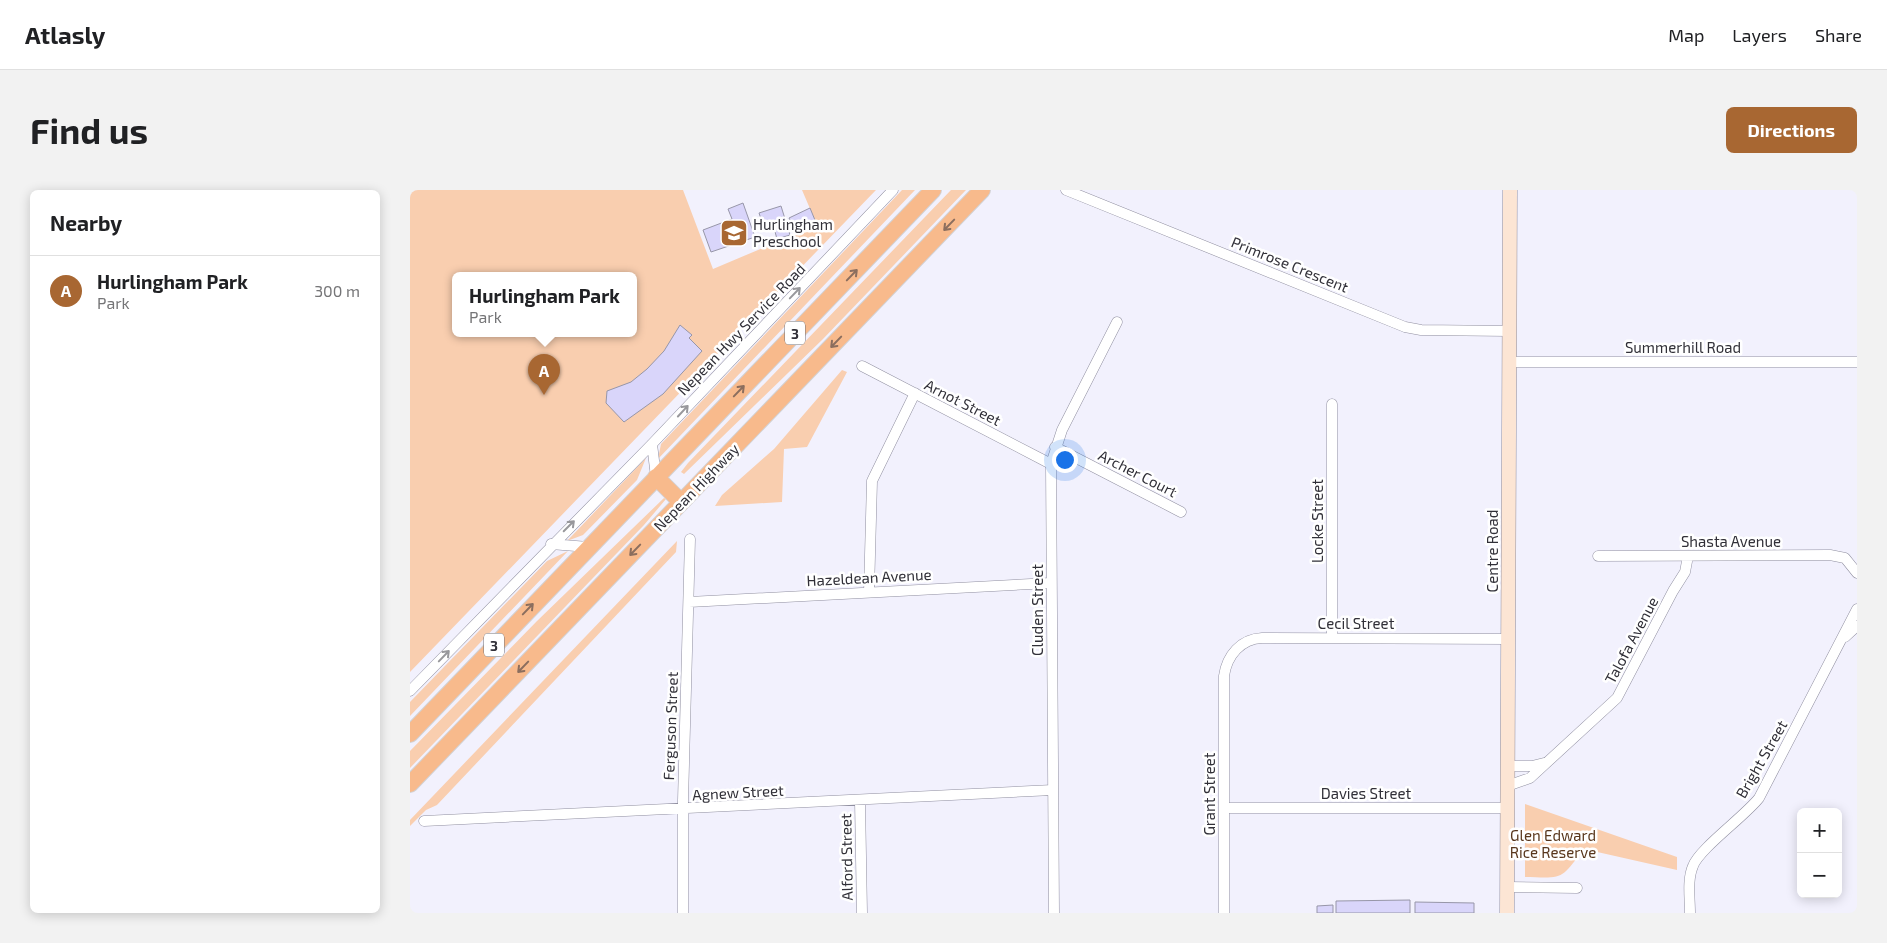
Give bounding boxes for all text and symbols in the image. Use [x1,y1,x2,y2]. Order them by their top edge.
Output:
text: Atlasly [25,20,105,49]
text: Map [1668,24,1704,46]
text: Layers [1732,24,1787,46]
text: Share [1815,24,1862,46]
button: Directions [1726,107,1857,153]
text: Find us [30,109,148,151]
text: Nearby [50,210,122,235]
place label: Hurlingham Preschool [753,215,833,250]
school or university icon: Hurlingham Preschool [719,218,749,248]
one-way arrow [943,219,955,231]
street label: Primrose Crescent [1229,232,1352,296]
street label: Nepean Hwy Service Road [673,259,809,399]
one-way arrow [845,269,857,281]
text: Hurlingham Park [97,270,248,293]
popup [452,272,637,337]
text: A [61,281,71,300]
text: 300 m [314,281,360,300]
text: Hurlingham Park [469,284,620,307]
one-way arrow [789,287,801,300]
text: Park [97,293,130,312]
text: Park [469,307,502,326]
road number: 3 [785,322,805,344]
one-way arrow [830,336,842,348]
street label: Summerhill Road [1625,338,1741,356]
pin: A [528,354,560,395]
street label: Arnot Street [922,375,1004,429]
one-way arrow [732,386,744,398]
one-way arrow [677,405,689,417]
street label: Nepean Highway [650,439,742,535]
street label: Archer Court [1096,446,1180,501]
your location [1052,447,1078,473]
street label: Locke Street [1308,479,1326,563]
street label: Centre Road [1483,510,1501,592]
one-way arrow [563,520,575,533]
street label: Shasta Avenue [1681,532,1781,550]
one-way arrow [629,544,642,556]
street label: Cluden Street [1028,564,1046,656]
street label: Hazeldean Avenue [806,565,932,589]
street label: Talofa Avenue [1601,594,1661,686]
one-way arrow [522,603,534,616]
street label: Cecil Street [1318,614,1395,632]
road number: 3 [484,634,504,656]
one-way arrow [438,649,450,662]
one-way arrow [517,661,529,673]
street label: Ferguson Street [659,671,681,781]
street label: Bright Street [1731,717,1791,801]
street label: Grant Street [1200,752,1218,836]
street label: Agnew Street [692,781,784,803]
street label: Davies Street [1321,784,1412,802]
map controls [1797,808,1842,898]
button: + [1797,808,1842,853]
street label: Alford Street [836,813,856,901]
park label: Glen Edward Rice Reserve [1510,826,1596,861]
button: − [1797,853,1842,898]

